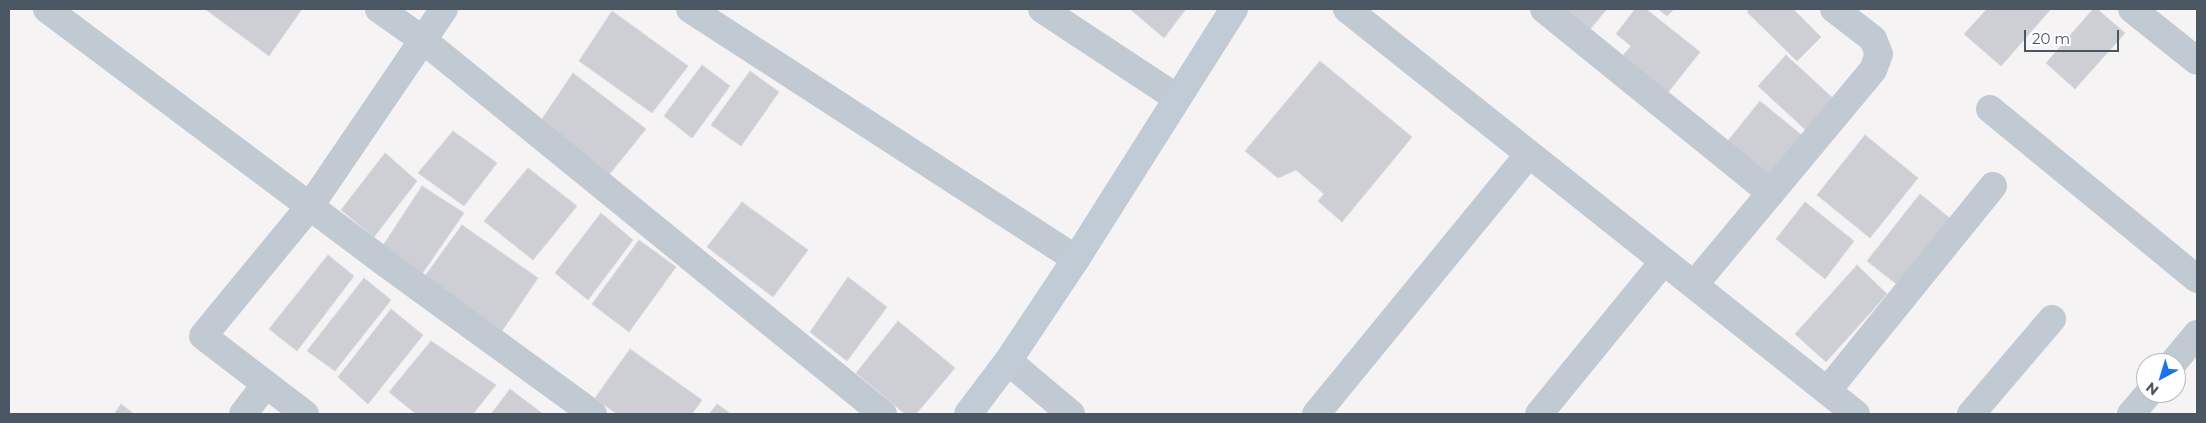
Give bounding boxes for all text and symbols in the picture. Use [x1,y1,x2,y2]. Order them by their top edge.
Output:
scale bar [2026,20,2121,52]
text: 20 m [2032,29,2070,48]
north arrow [2136,353,2186,403]
text: N [2142,378,2162,399]

